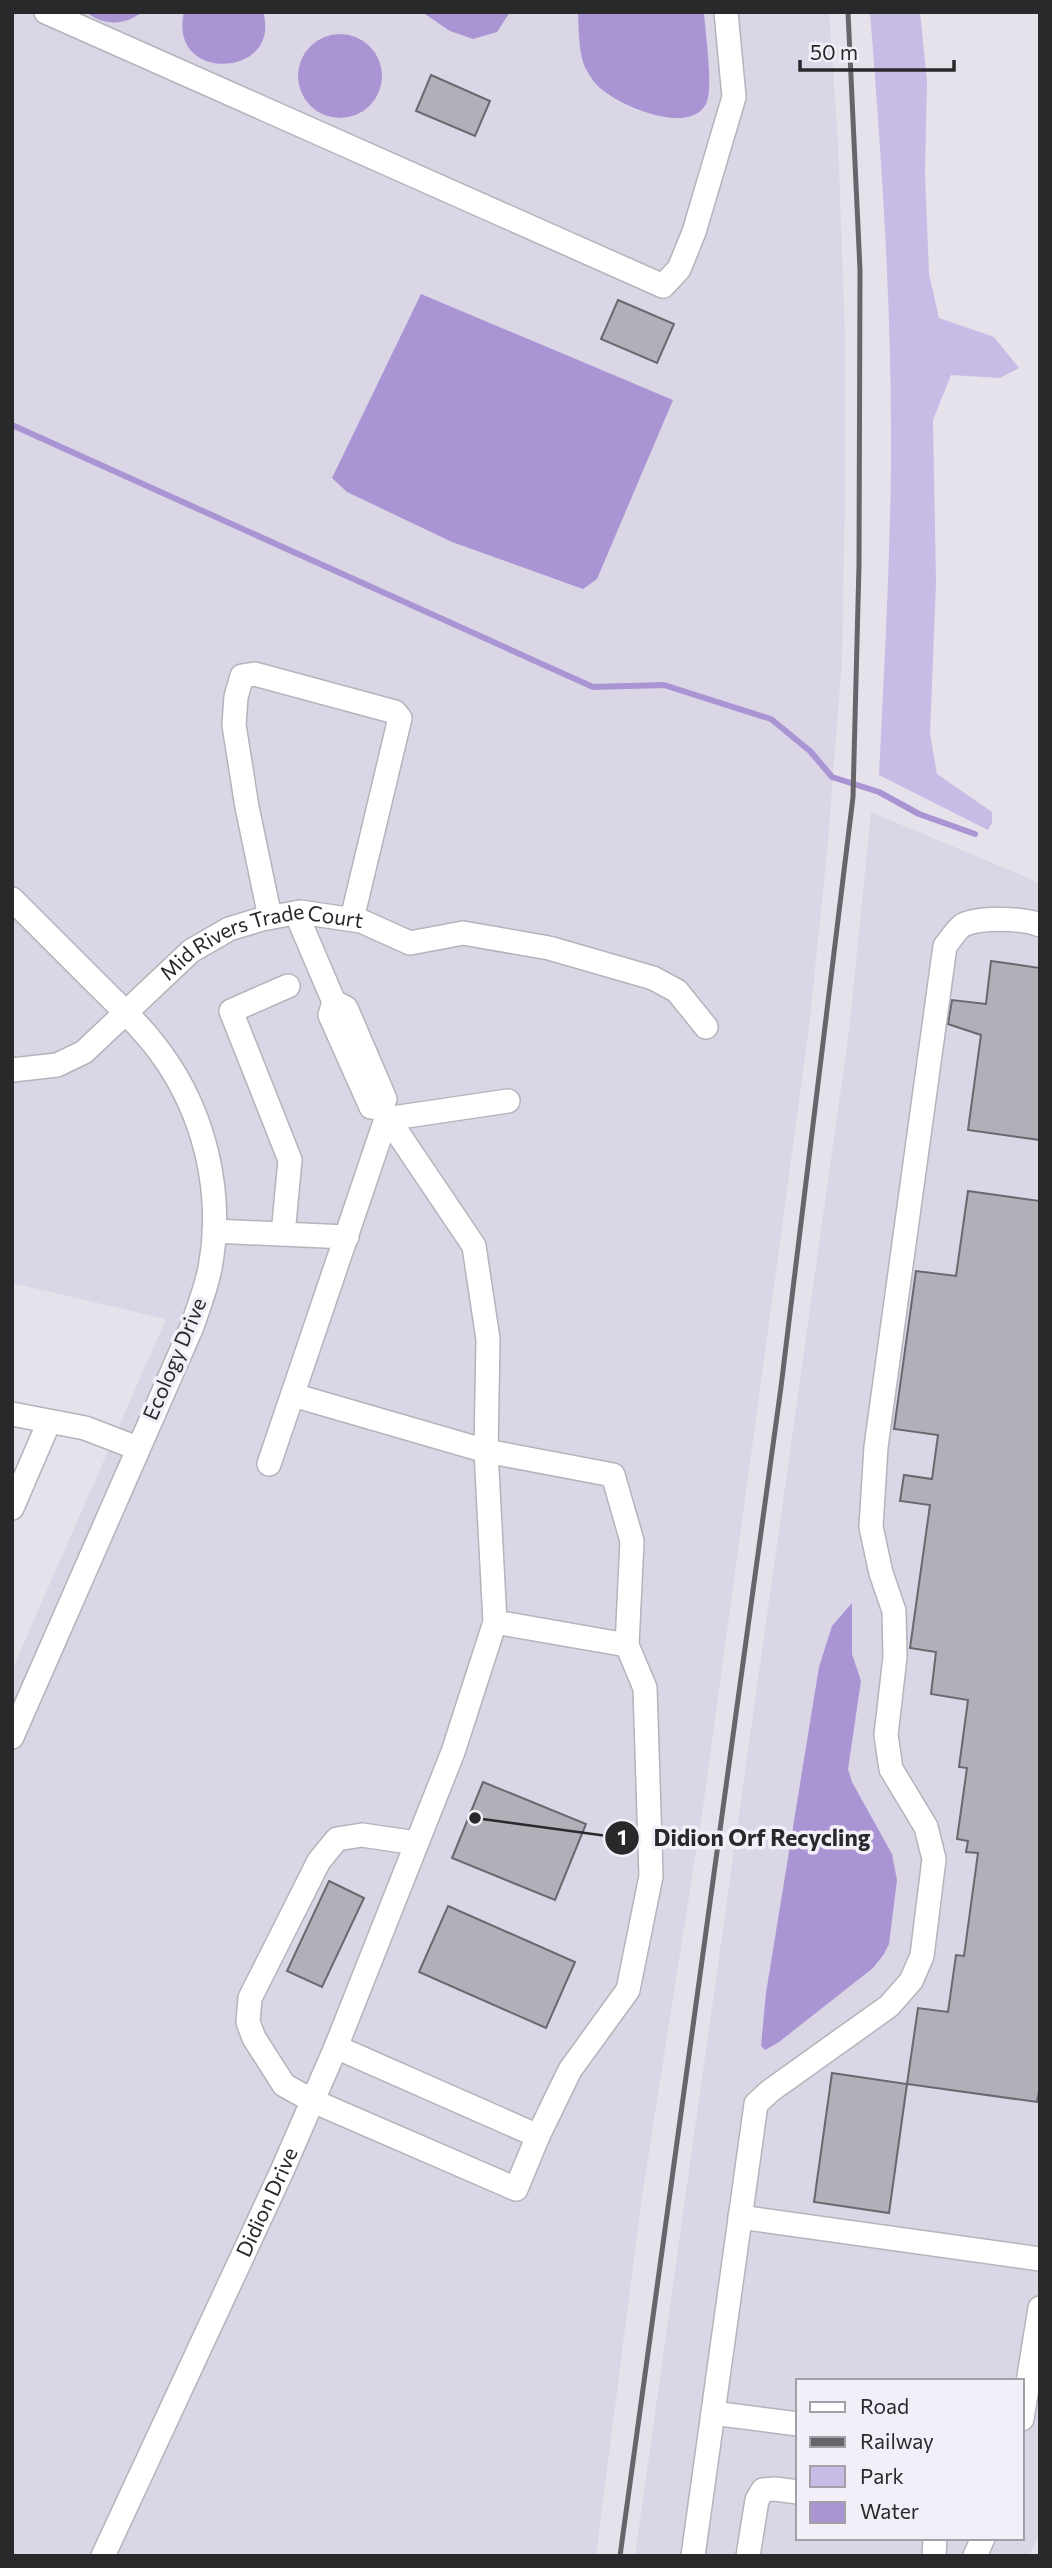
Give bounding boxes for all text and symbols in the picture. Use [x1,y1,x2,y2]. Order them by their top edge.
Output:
scale bar [800,28,954,72]
text: 50 m [810,39,858,64]
street label: Mid Rivers Trade Court [154,898,365,985]
street label: Ecology Drive [137,1294,211,1423]
callout: Didion Orf Recycling [605,1816,885,1860]
text: Didion Orf Recycling [654,1823,871,1851]
text: 1 [617,1824,627,1849]
street label: Didion Drive [230,2143,302,2260]
legend [796,2379,1024,2540]
text: Road [860,2393,909,2418]
text: Railway [860,2428,934,2453]
text: Park [860,2463,904,2488]
text: Water [860,2498,919,2523]

